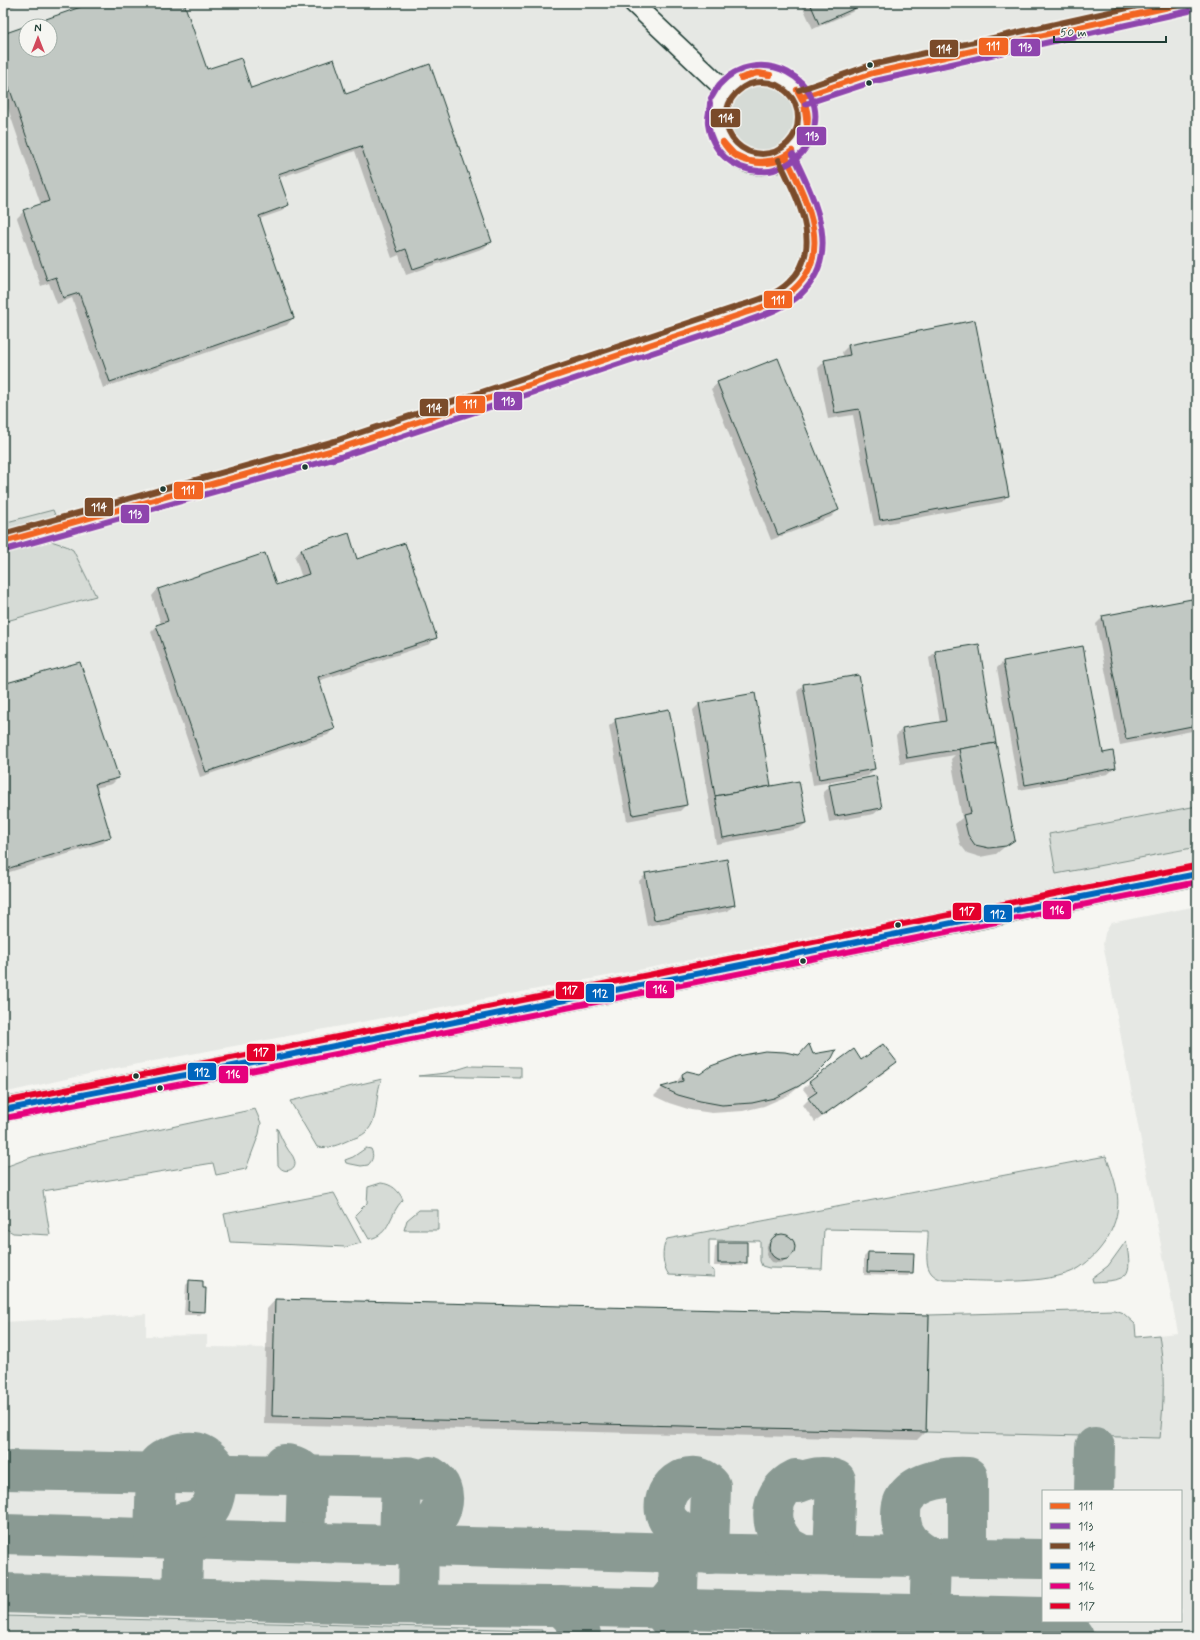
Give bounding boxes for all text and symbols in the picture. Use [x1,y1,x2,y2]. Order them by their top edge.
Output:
north arrow [18,18,58,58]
scale bar [1054,18,1166,44]
text: N [34,22,42,36]
text: 50 m [1060,25,1087,41]
line badge: 111 [978,37,1009,56]
line badge: 113 [1010,38,1041,57]
line badge: 114 [929,39,959,58]
text: 111 [986,40,1000,54]
text: 113 [1018,41,1033,55]
text: 114 [936,43,953,57]
unlabelled marker [865,60,875,70]
unlabelled marker [864,78,874,88]
line badge: 114 [710,108,741,128]
text: 114 [718,112,735,126]
line badge: 113 [796,126,827,146]
text: 113 [805,130,820,144]
line badge: 111 [763,290,793,309]
text: 111 [771,294,785,308]
line badge: 113 [493,391,523,411]
line badge: 111 [455,395,486,414]
text: 113 [501,395,516,409]
line badge: 114 [419,398,449,417]
text: 111 [463,398,477,412]
text: 114 [426,402,443,416]
unlabelled marker [300,462,310,472]
line badge: 111 [173,481,204,500]
unlabelled marker [158,484,168,494]
text: 111 [181,484,195,498]
line badge: 114 [84,497,114,517]
text: 114 [91,501,108,515]
line badge: 113 [120,504,150,524]
text: 113 [128,508,143,522]
line badge: 116 [1042,900,1072,920]
line badge: 117 [952,902,982,921]
line badge: 112 [983,904,1013,923]
text: 116 [1050,904,1064,918]
text: 117 [959,905,976,919]
text: 112 [990,908,1007,922]
unlabelled marker [893,920,903,930]
unlabelled marker [798,956,808,966]
line badge: 116 [645,980,675,999]
line badge: 117 [555,981,585,1000]
line badge: 112 [585,983,615,1003]
text: 116 [653,983,667,997]
text: 117 [562,984,579,998]
text: 112 [592,987,609,1001]
line badge: 117 [246,1043,276,1062]
text: 117 [253,1046,270,1060]
line badge: 112 [187,1062,217,1081]
line badge: 116 [218,1065,249,1084]
text: 112 [194,1066,211,1080]
text: 116 [226,1068,240,1082]
unlabelled marker [131,1071,141,1081]
unlabelled marker [155,1083,165,1093]
legend [1042,1490,1182,1622]
text: 111 [1078,1499,1093,1515]
text: 113 [1078,1519,1094,1535]
text: 114 [1078,1539,1096,1555]
text: 112 [1078,1559,1096,1575]
text: 116 [1078,1579,1095,1595]
text: 117 [1078,1599,1096,1615]

